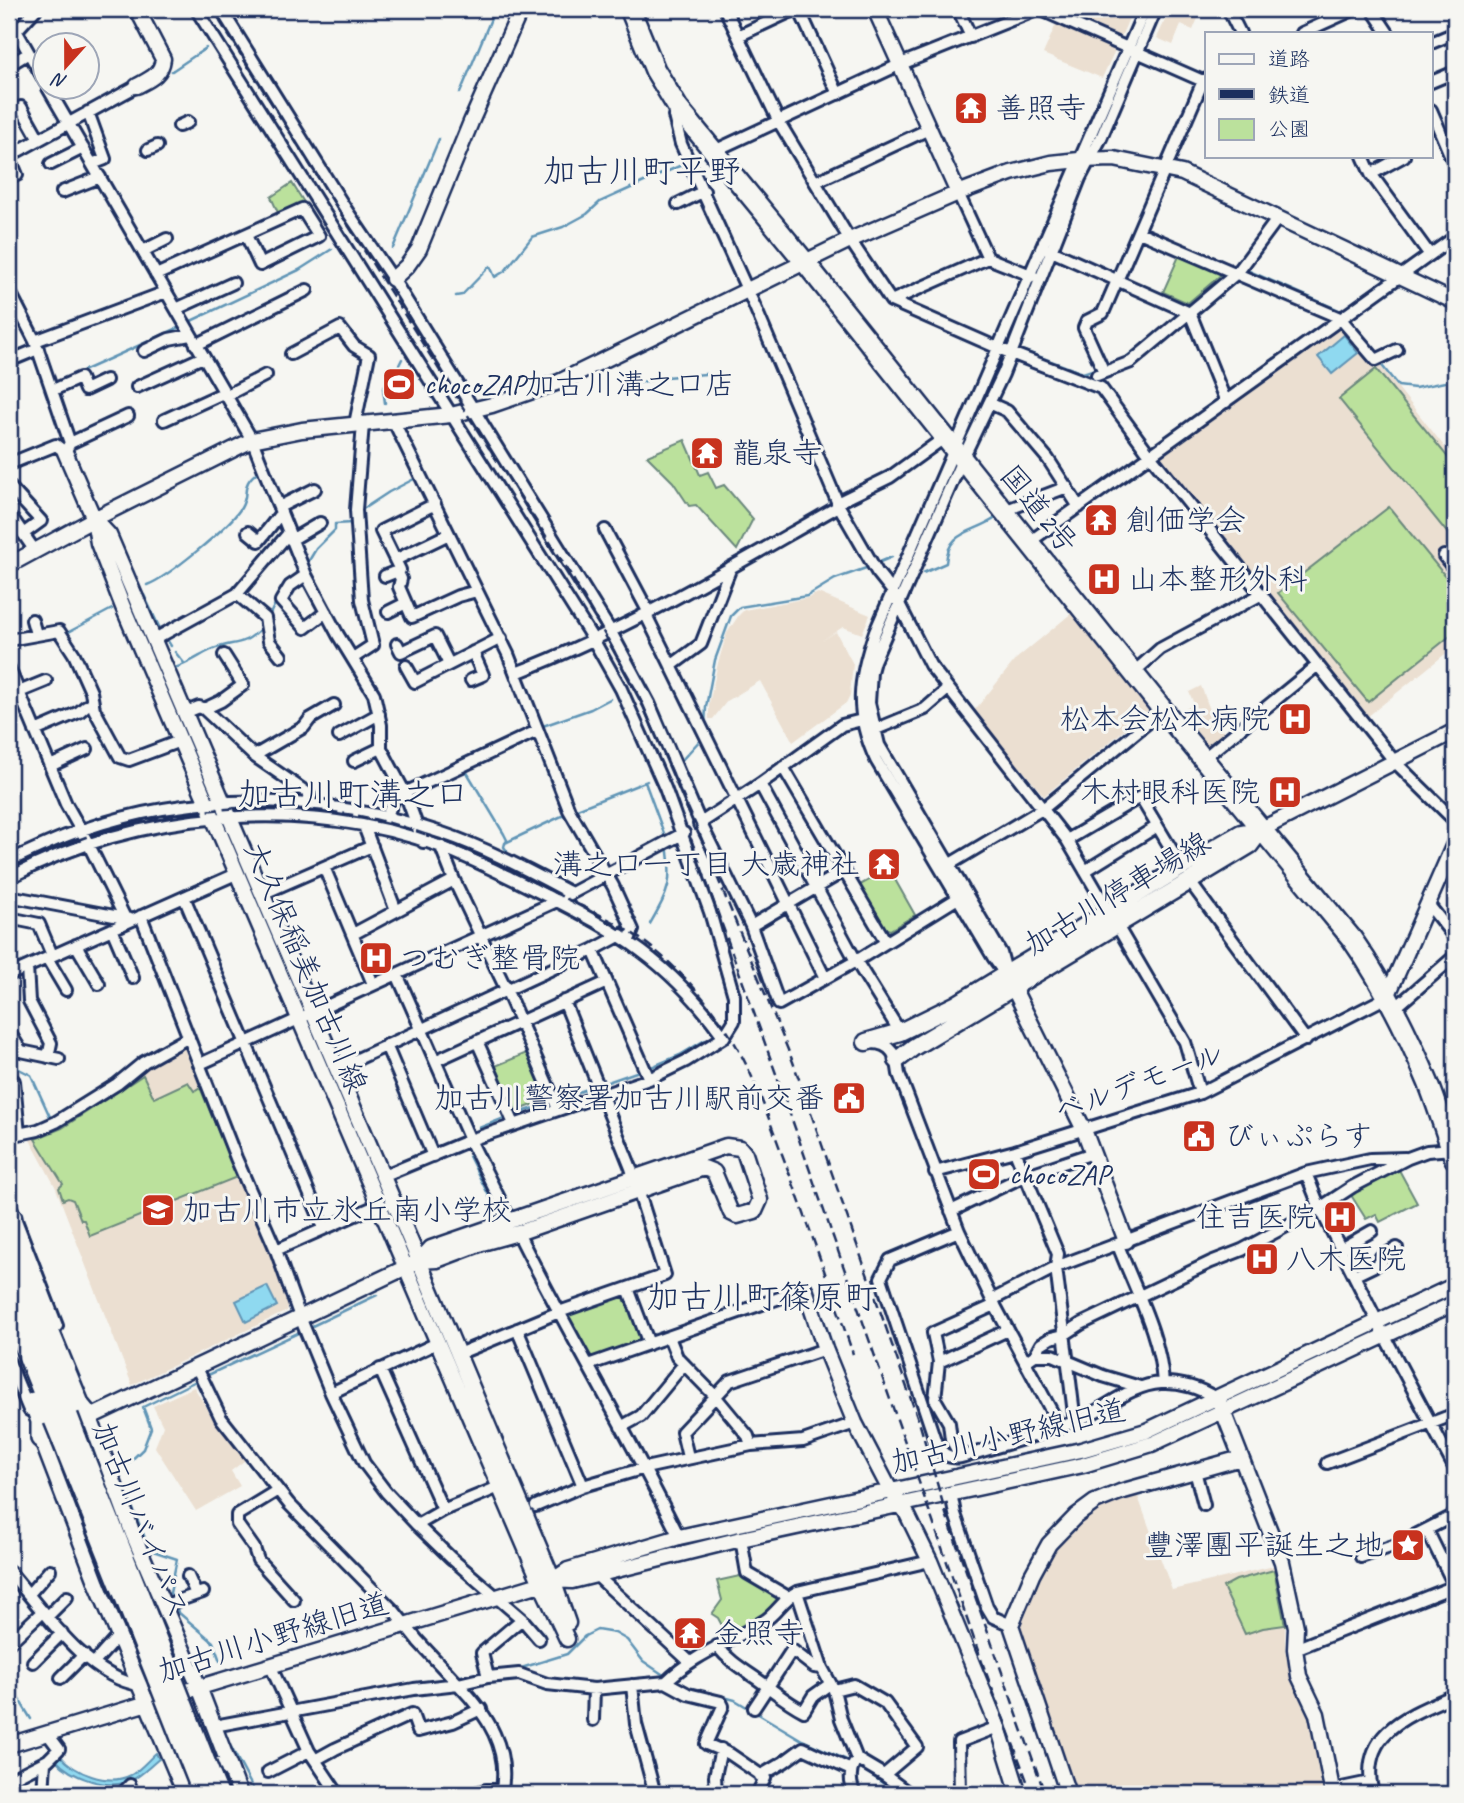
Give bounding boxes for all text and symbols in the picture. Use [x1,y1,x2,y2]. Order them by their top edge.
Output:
north arrow [32,32,102,102]
legend [1205,32,1432,158]
text: 道路 [1268,46,1310,72]
text: N [47,66,70,94]
text: 鉄道 [1268,82,1310,108]
temple icon: 善照寺 [952,89,990,127]
place label: 善照寺 [996,89,1086,127]
text: 公園 [1268,116,1310,142]
district label: 加古川町平野 [543,150,741,192]
sports icon: chocoZAP加古川溝之口店 [380,365,418,403]
place label: chocoZAP加古川溝之口店 [424,365,735,403]
temple icon: 龍泉寺 [688,434,726,472]
place label: 龍泉寺 [732,434,822,472]
street label: 国道2号 [992,457,1086,561]
temple icon: 創価学会 [1082,501,1120,539]
place label: 創価学会 [1126,501,1246,539]
hospital icon: 山本整形外科 [1085,560,1123,598]
place label: 山本整形外科 [1128,560,1308,598]
place label: 松本会松本病院 [1060,700,1270,738]
hospital icon: 松本会松本病院 [1276,700,1314,738]
district label: 加古川町溝之口 [238,773,469,815]
place label: 木村眼科医院 [1080,773,1260,811]
hospital icon: 木村眼科医院 [1266,773,1304,811]
street label: 加古川停車場線 [1017,823,1217,963]
street label: 大久保稲美加古川線 [236,835,376,1099]
place label: 溝之口一丁目 大歳神社 [553,845,860,883]
temple icon: 溝之口一丁目 大歳神社 [865,845,903,883]
hospital icon: つむぎ整骨院 [357,939,395,977]
place label: つむぎ整骨院 [400,939,580,977]
street label: ベルデモール [1049,1034,1229,1130]
place label: 加古川警察署加古川駅前交番 [434,1079,824,1117]
public building icon: 加古川警察署加古川駅前交番 [830,1079,868,1117]
public building icon: びぃぷらす [1180,1117,1218,1155]
place label: びぃぷらす [1224,1117,1373,1155]
sports icon: chocoZAP [965,1155,1003,1193]
place label: chocoZAP [1009,1155,1114,1193]
school or university icon: 加古川市立氷丘南小学校 [139,1191,177,1229]
place label: 加古川市立氷丘南小学校 [182,1191,512,1229]
place label: 住吉医院 [1196,1198,1316,1236]
hospital icon: 住吉医院 [1321,1198,1359,1236]
hospital icon: 八木医院 [1243,1240,1281,1278]
place label: 八木医院 [1286,1240,1406,1278]
district label: 加古川町篠原町 [647,1276,878,1318]
street label: 加古川小野線旧道 [887,1390,1129,1482]
street label: 加古川バイパス [84,1416,198,1624]
place label: 豐澤團平誕生之地 [1144,1526,1384,1564]
place icon: 豐澤團平誕生之地 [1389,1526,1427,1564]
street label: 加古川小野線旧道 [153,1584,393,1690]
temple icon: 金照寺 [671,1614,709,1652]
place label: 金照寺 [714,1614,804,1652]

